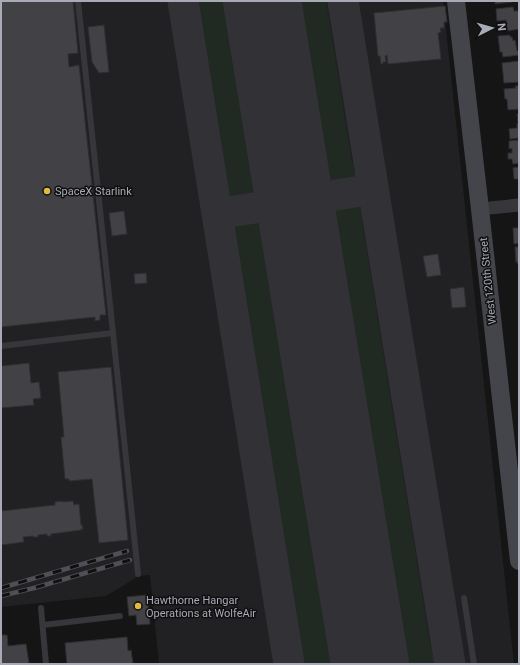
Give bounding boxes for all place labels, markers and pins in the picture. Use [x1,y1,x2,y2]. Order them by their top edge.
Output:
place label: SpaceX Starlink [55,185,132,198]
marker: SpaceX Starlink [42,186,52,196]
place label: Hawthorne Hangar Operations at WolfeAir [146,594,256,620]
marker: Hawthorne Hangar Operations at WolfeAir [133,601,143,611]

